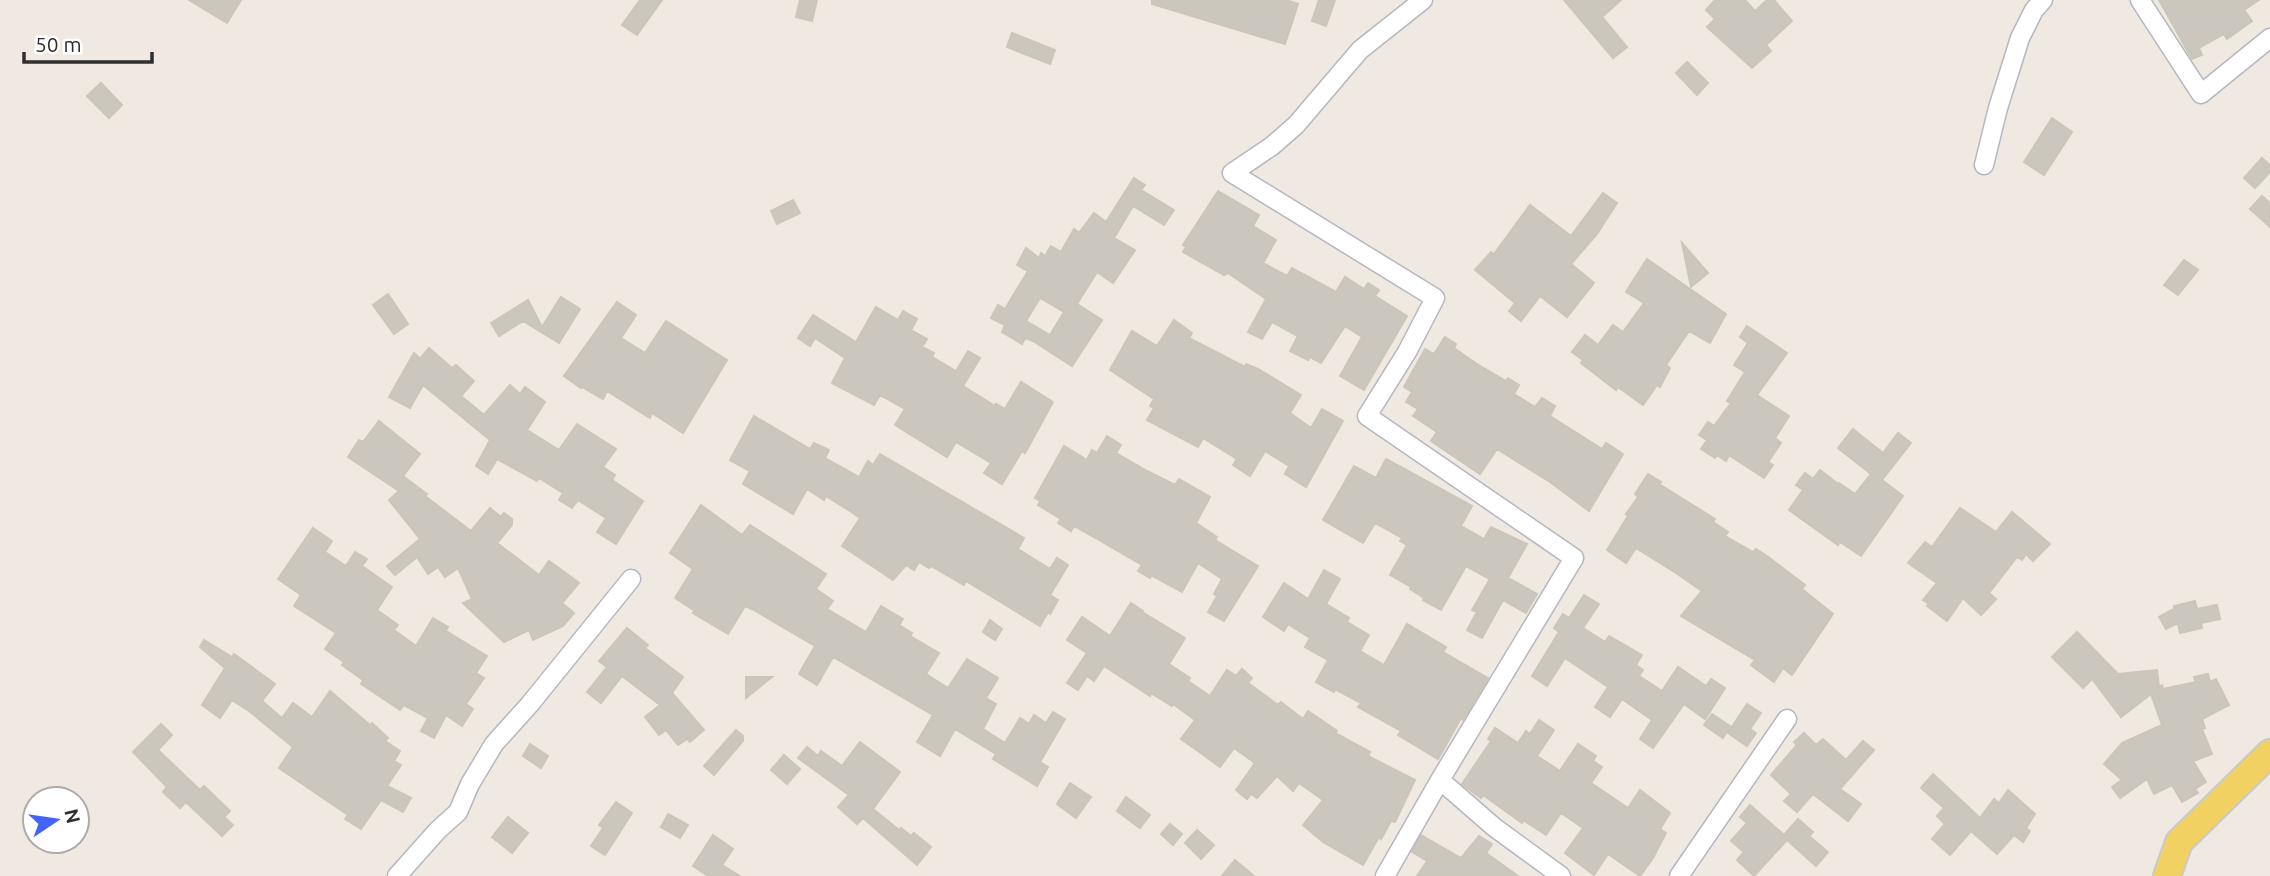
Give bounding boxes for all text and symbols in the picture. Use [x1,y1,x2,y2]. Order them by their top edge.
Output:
scale bar [24,21,152,65]
text: 50 m [35,32,82,56]
north arrow [21,785,91,855]
text: N [60,807,85,826]

